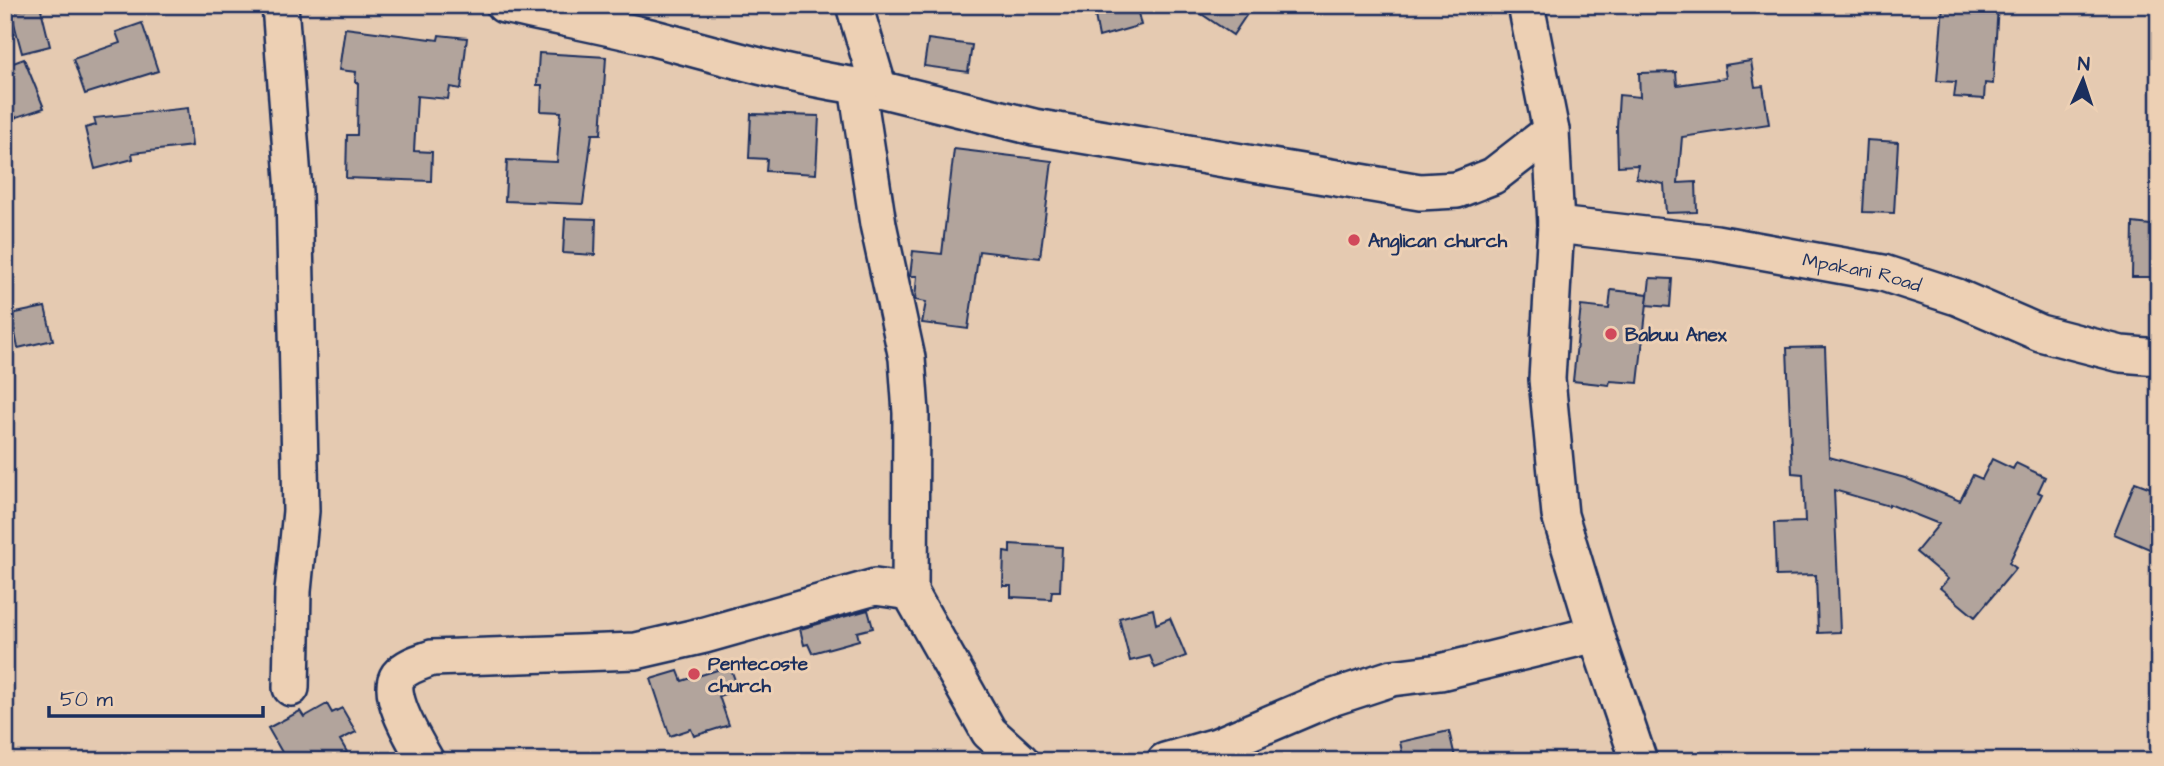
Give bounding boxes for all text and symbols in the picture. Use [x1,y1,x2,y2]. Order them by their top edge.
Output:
north arrow [2048,46,2118,116]
text: N [2077,51,2091,78]
place label: Anglican church [1368,228,1508,256]
marker: Anglican church [1346,232,1362,248]
street label: Mpakani Road [1800,247,1925,300]
place label: Babuu Anex [1625,322,1728,349]
marker: Babuu Anex [1603,326,1619,342]
place label: Pentecoste church [708,651,809,700]
marker: Pentecoste church [686,666,702,682]
scale bar [49,675,262,719]
text: 50 m [60,685,114,714]

